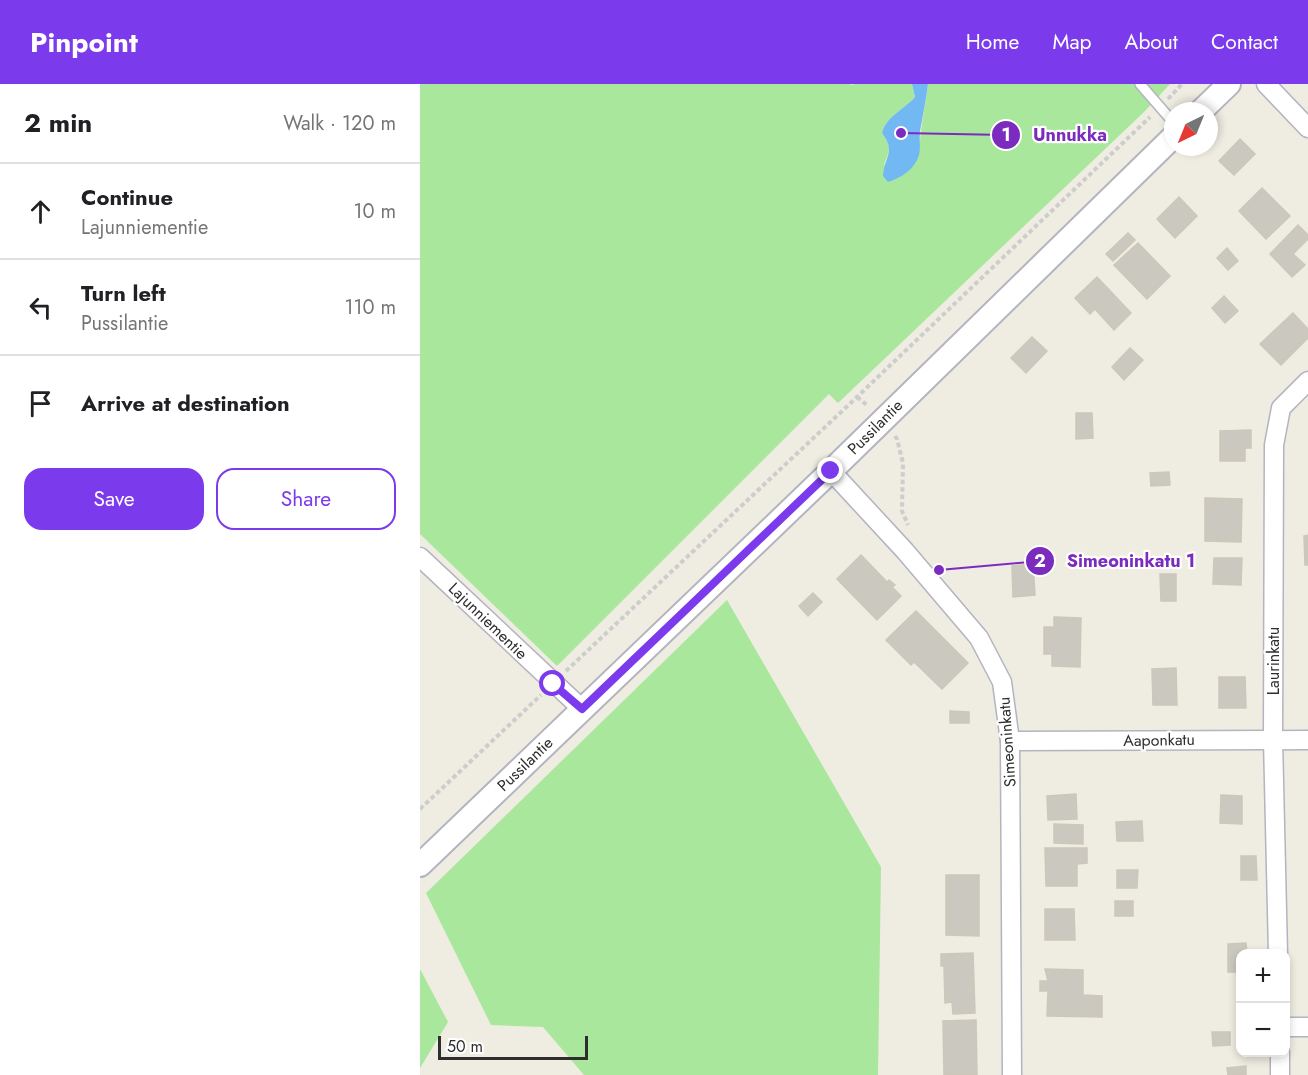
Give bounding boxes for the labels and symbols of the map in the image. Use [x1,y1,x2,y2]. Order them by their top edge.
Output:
north arrow [1164,102,1218,156]
callout: Unnukka [991,117,1119,153]
text: 1 [1001,122,1011,148]
text: Unnukka [1033,122,1107,148]
street label: Pussilantie [842,394,908,460]
route end [817,457,843,483]
callout: Simeoninkatu 1 [1025,543,1207,579]
text: 2 [1034,548,1046,574]
text: Simeoninkatu 1 [1067,548,1195,574]
street label: Lajunniementie [443,577,533,665]
street label: Laurinkatu [1262,627,1285,695]
route start [539,670,565,696]
street label: Simeoninkatu [992,696,1022,788]
street label: Aaponkatu [1123,728,1195,752]
street label: Pussilantie [492,731,558,797]
scale bar [438,1033,588,1060]

